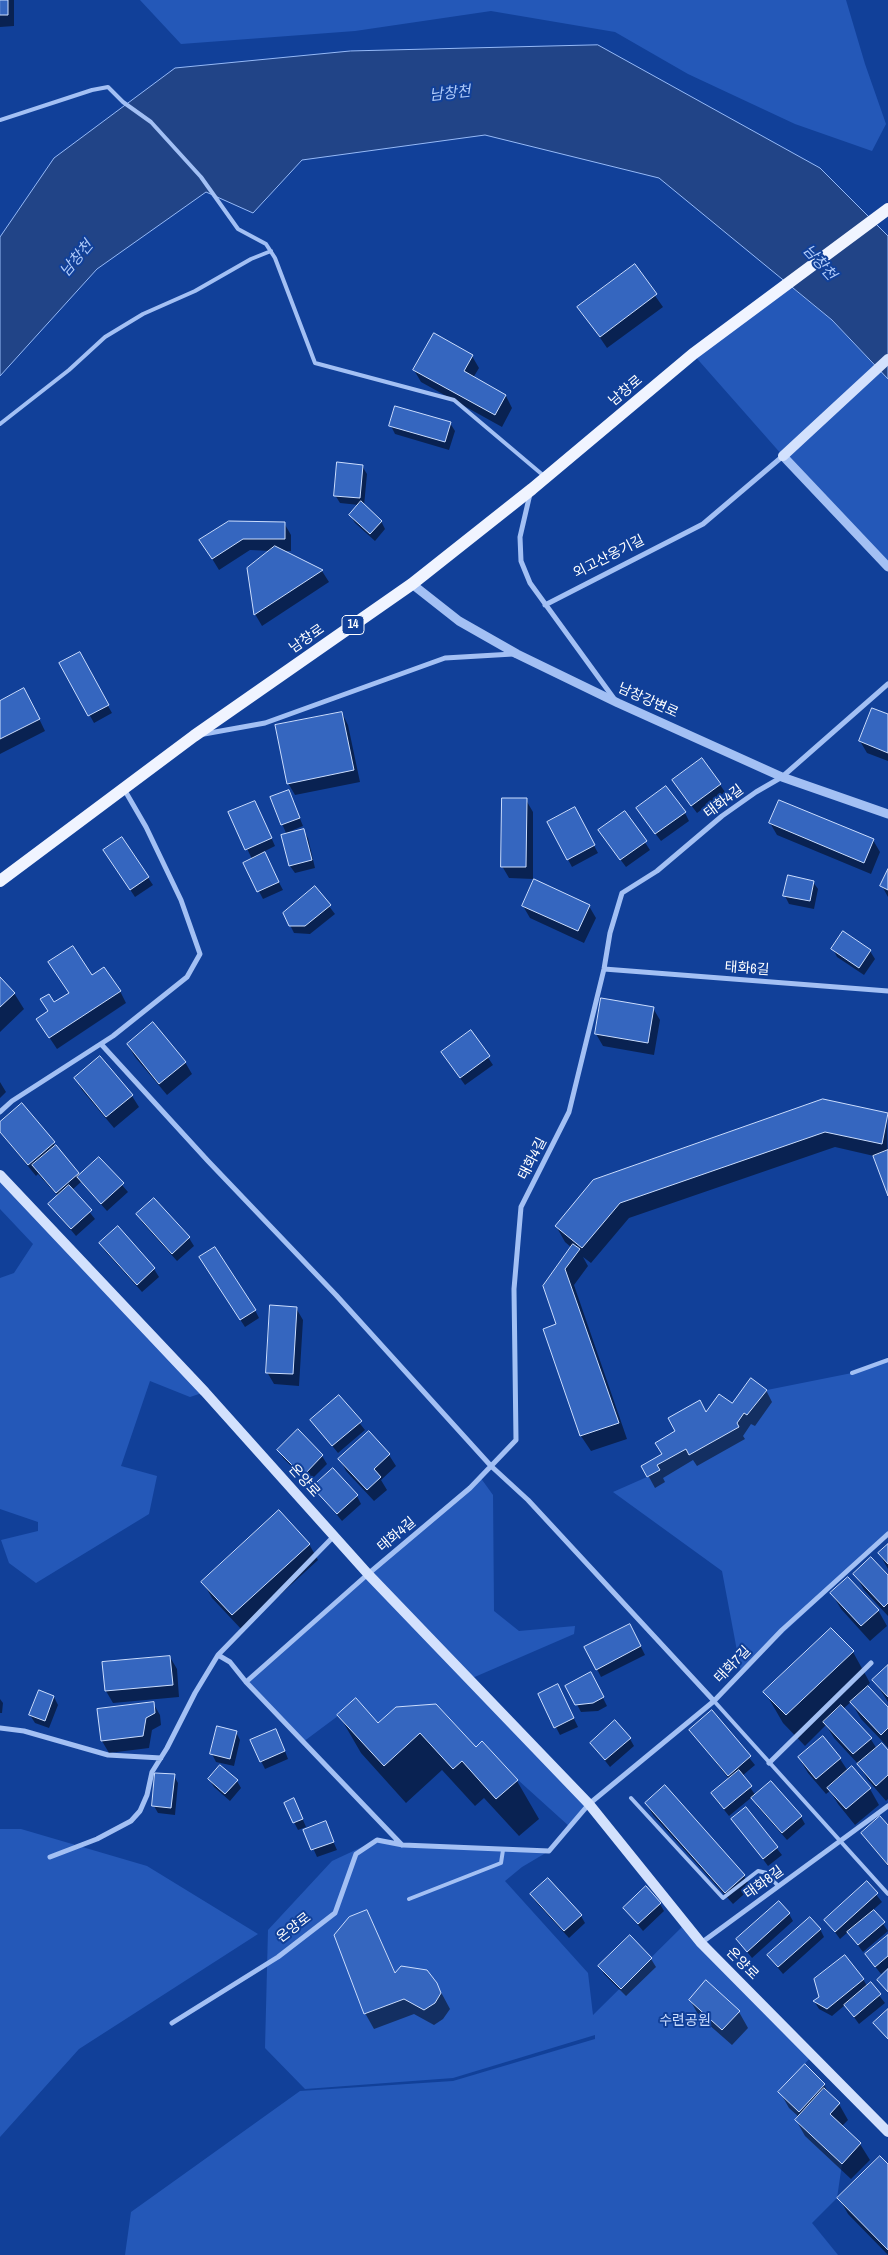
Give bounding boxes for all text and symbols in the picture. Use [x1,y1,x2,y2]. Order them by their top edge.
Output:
water label: 남창천 [428,83,472,105]
water label: 남창천 [57,237,97,281]
water label: 남창천 [798,242,840,284]
street label: 남창로 [606,372,646,410]
street label: 외고산옹기길 [571,532,647,582]
road number: 14 [342,616,364,634]
street label: 남창로 [286,621,328,657]
street label: 남창강변로 [615,680,681,722]
street label: 태화4길 [701,782,747,822]
street label: 태화6길 [724,959,770,979]
street label: 태화4길 [515,1135,551,1183]
street label: 온양로 [285,1461,323,1501]
street label: 태화4길 [374,1514,420,1556]
street label: 태화7길 [711,1643,755,1687]
street label: 태화8길 [741,1863,787,1903]
street label: 온양로 [274,1909,314,1947]
street label: 온양로 [722,1944,762,1984]
park label: 수련공원 [659,2013,711,2029]

